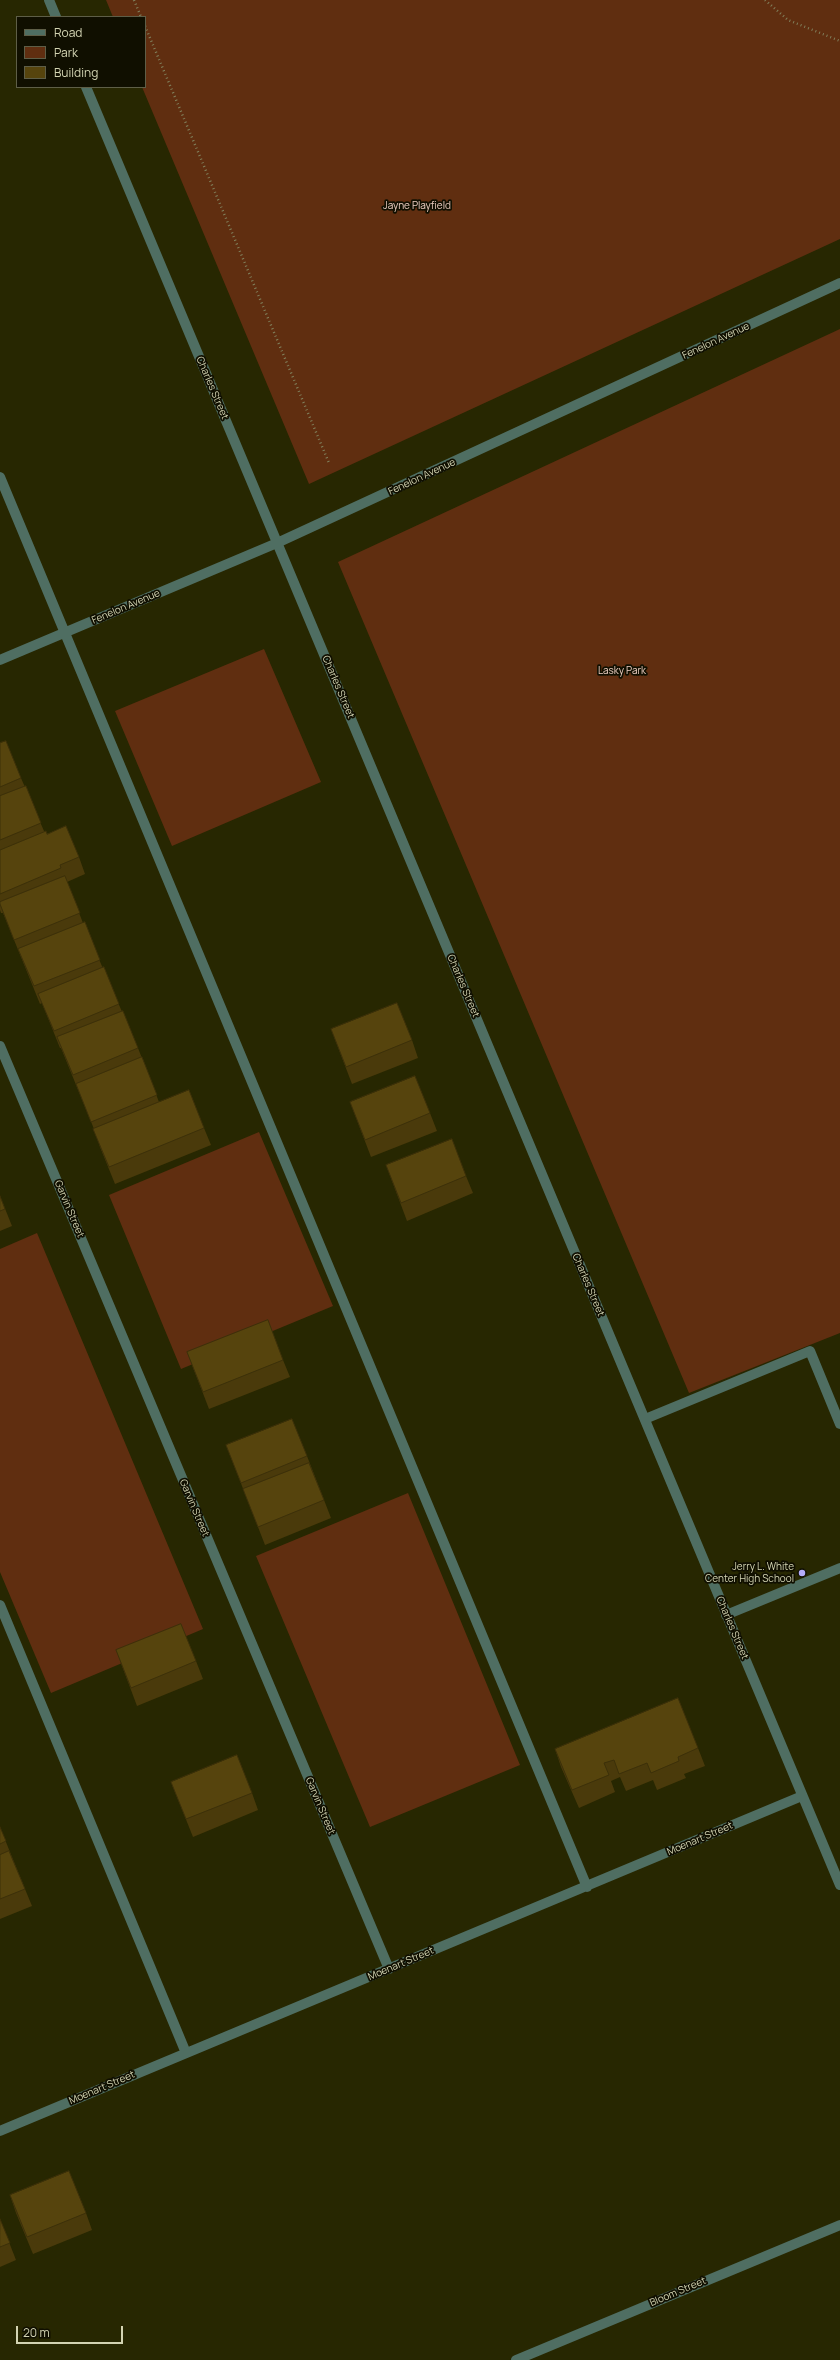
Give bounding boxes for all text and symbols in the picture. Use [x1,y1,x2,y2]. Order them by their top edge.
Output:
legend [16,16,146,88]
text: Road [54,24,82,41]
text: Park [54,44,78,61]
text: Building [54,64,98,81]
park label: Jayne Playfield [383,200,451,212]
street label: Fenelon Avenue [680,320,752,362]
street label: Charles Street [193,355,231,421]
street label: Fenelon Avenue [386,456,458,498]
street label: Fenelon Avenue [90,587,162,627]
street label: Charles Street [319,654,357,720]
park label: Lasky Park [598,665,646,677]
street label: Charles Street [444,953,482,1019]
street label: Garvin Street [52,1179,86,1239]
street label: Charles Street [569,1252,607,1318]
street label: Garvin Street [177,1478,211,1538]
place label: Jerry L. White Center High School [705,1561,794,1584]
marker: Jerry L. White Center High School [797,1568,807,1578]
street label: Charles Street [713,1595,751,1661]
street label: Garvin Street [303,1776,337,1836]
street label: Moenart Street [665,1820,735,1858]
street label: Moenart Street [366,1945,436,1983]
street label: Moenart Street [67,2069,137,2107]
street label: Bloom Street [648,2275,708,2309]
scale bar [18,2318,125,2344]
text: 20 m [23,2324,50,2341]

